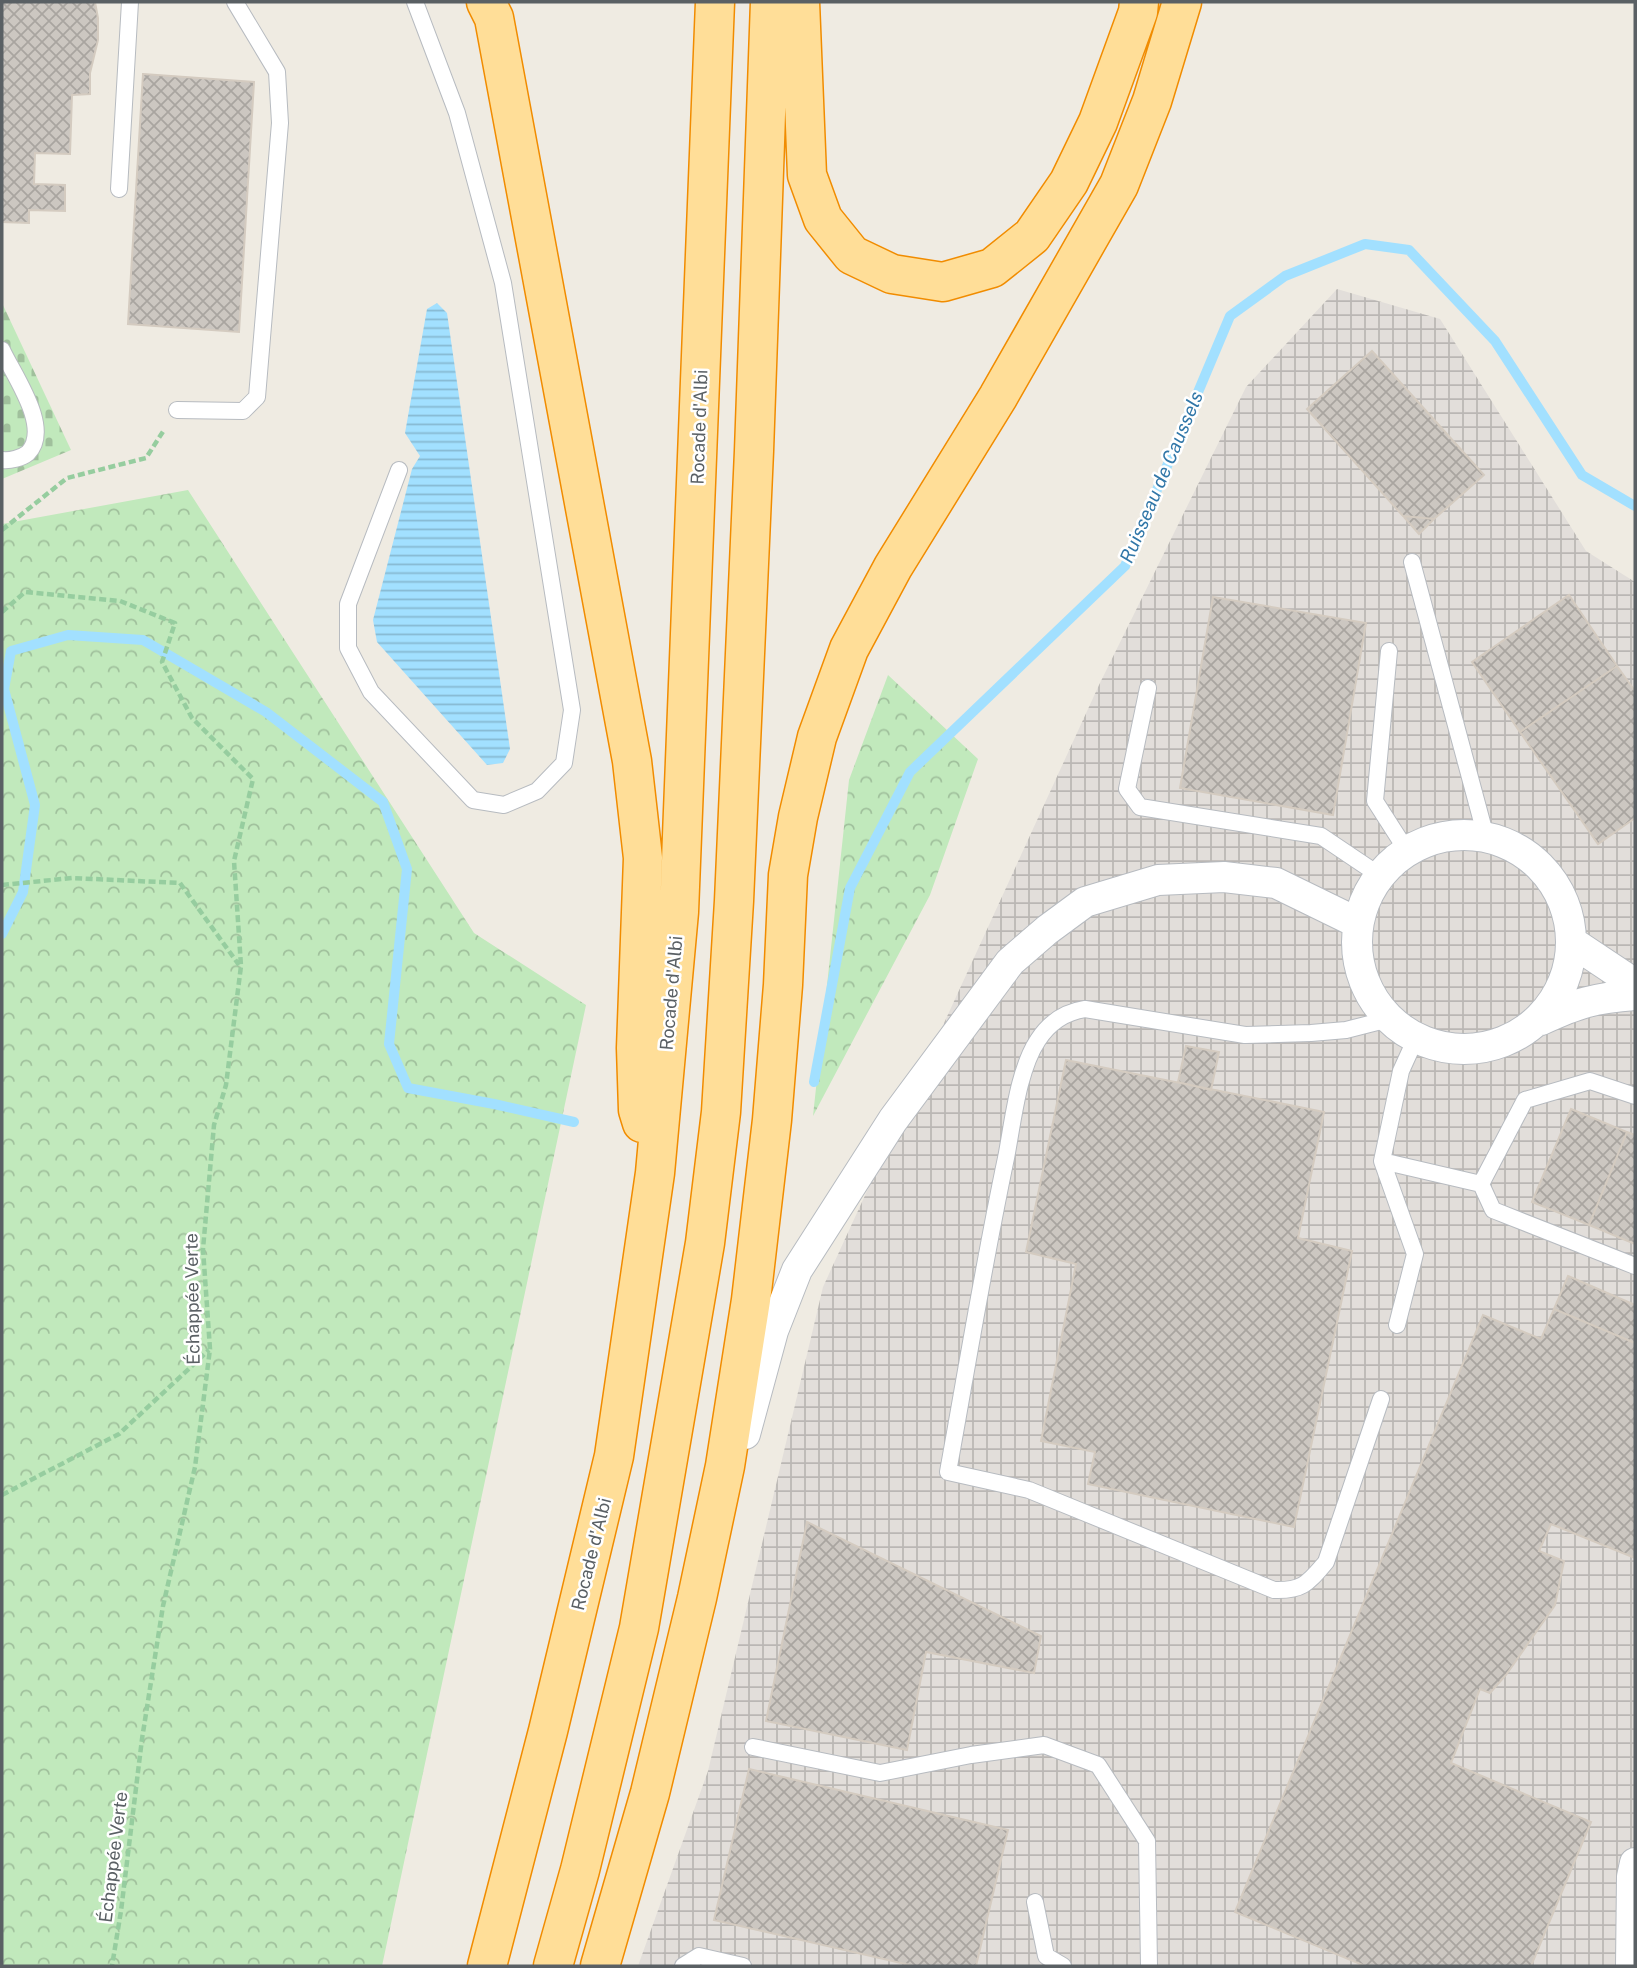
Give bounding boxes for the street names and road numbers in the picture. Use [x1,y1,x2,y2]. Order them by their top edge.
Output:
street label: Rocade d'Albi [686,369,712,485]
street label: Rocade d'Albi [656,935,686,1051]
street label: Échappée Verte [179,1233,204,1365]
street label: Rocade d'Albi [567,1496,615,1612]
street label: Échappée Verte [94,1790,131,1924]

